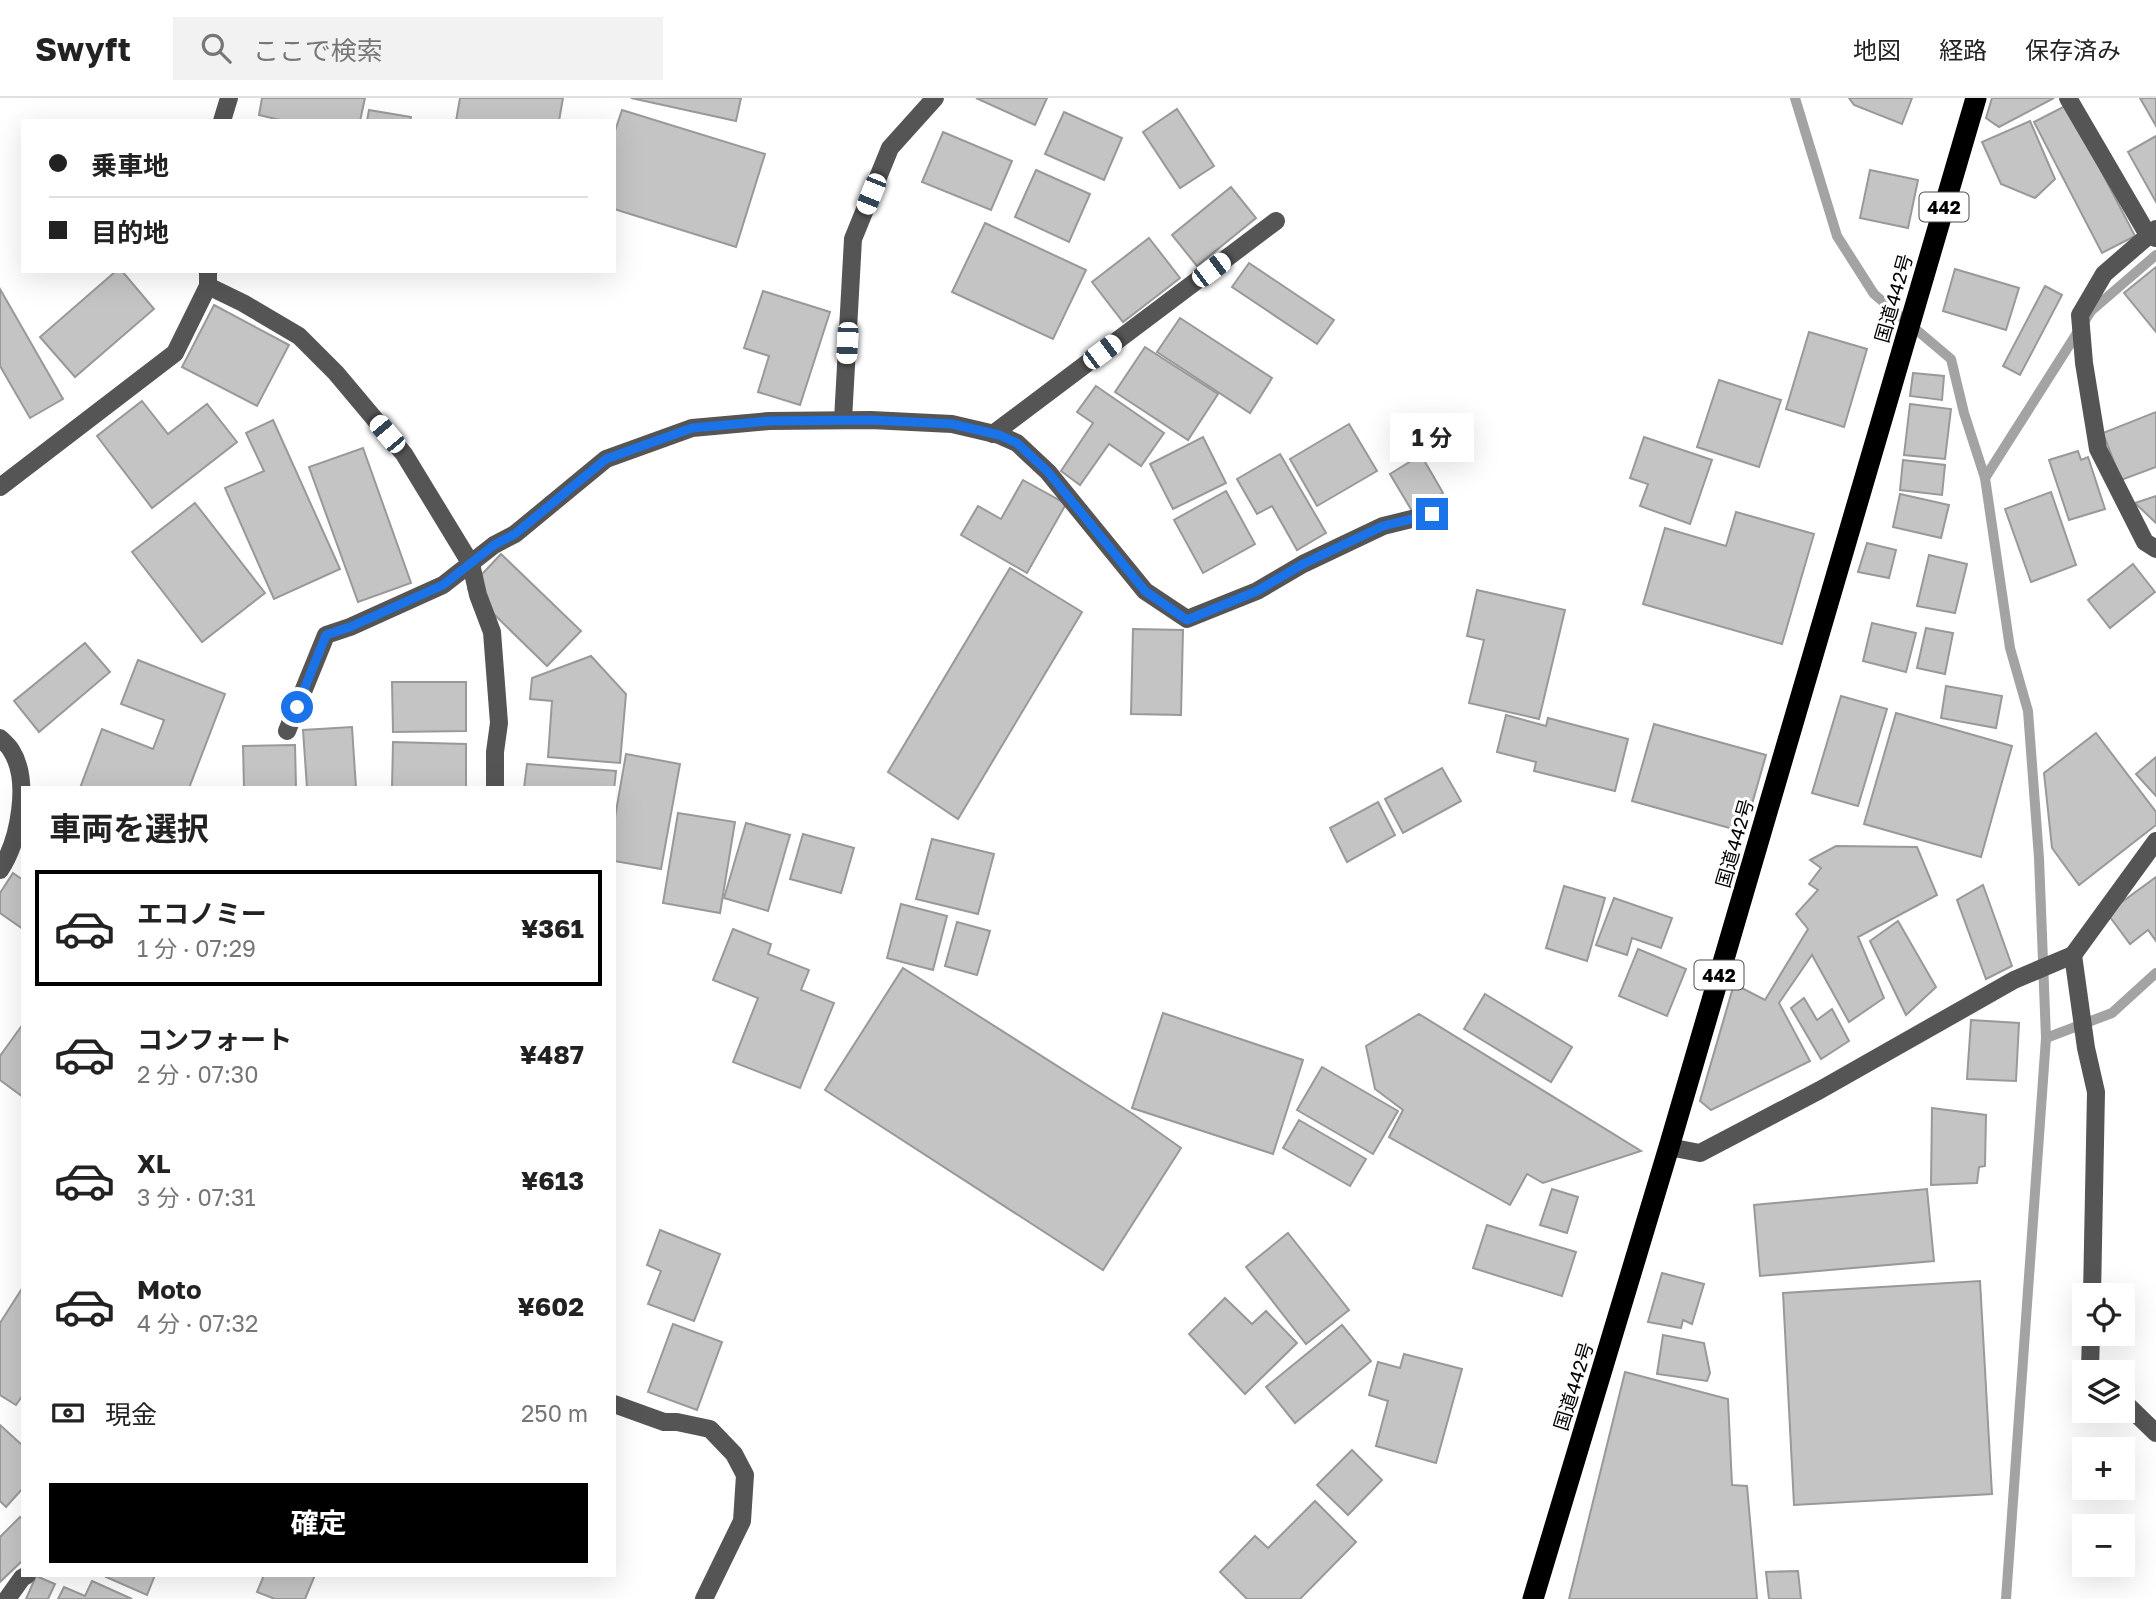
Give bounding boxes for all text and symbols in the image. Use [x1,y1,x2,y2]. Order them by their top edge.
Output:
search box [173,17,663,80]
text: Swyft [35,29,131,68]
icon: search [197,29,235,67]
text: ここで検索 [253,35,383,66]
text: 地図 [1853,35,1901,64]
text: 経路 [1939,35,1987,64]
text: 保存済み [2025,35,2121,64]
text: 乗車地 [91,150,169,181]
car [854,171,889,217]
road number: 442 [1920,192,1968,222]
text: 目的地 [91,217,169,248]
car [1188,249,1235,291]
street label: 国道442号 [1869,251,1917,345]
car [836,321,859,365]
car [1079,331,1126,373]
car [366,411,409,457]
callout: 1 分 [1390,412,1474,462]
text: 1 分 [1412,423,1452,451]
route end [1416,498,1448,530]
route start [281,691,313,723]
street label: 国道442号 [1710,796,1758,890]
text: 車両を選択 [49,809,209,847]
icon: car [53,897,116,960]
text: エコノミー [137,898,267,929]
text: ¥361 [521,913,584,944]
text: 1 分 · 07:29 [137,934,256,962]
road number: 442 [1694,960,1744,990]
icon: car [53,1023,116,1086]
text: コンフォート [137,1024,292,1055]
text: ¥487 [520,1039,584,1070]
text: 2 分 · 07:30 [137,1060,259,1088]
text: XL [137,1148,171,1179]
icon: car [53,1149,116,1212]
text: ¥613 [521,1165,584,1196]
text: 3 分 · 07:31 [137,1183,256,1211]
text: Moto [137,1274,202,1305]
icon: car [53,1275,116,1338]
map controls [2072,1283,2135,1577]
button: locate [2072,1283,2135,1346]
text: ¥602 [518,1291,584,1322]
text: 4 分 · 07:32 [137,1309,258,1337]
street label: 国道442号 [1549,1339,1597,1433]
button: layers [2072,1360,2135,1423]
icon: cash [49,1394,87,1432]
text: 現金 [105,1399,157,1430]
text: 250 m [521,1399,588,1427]
button: + [2072,1437,2135,1500]
button: 確定 [49,1483,588,1563]
button: − [2072,1514,2135,1577]

